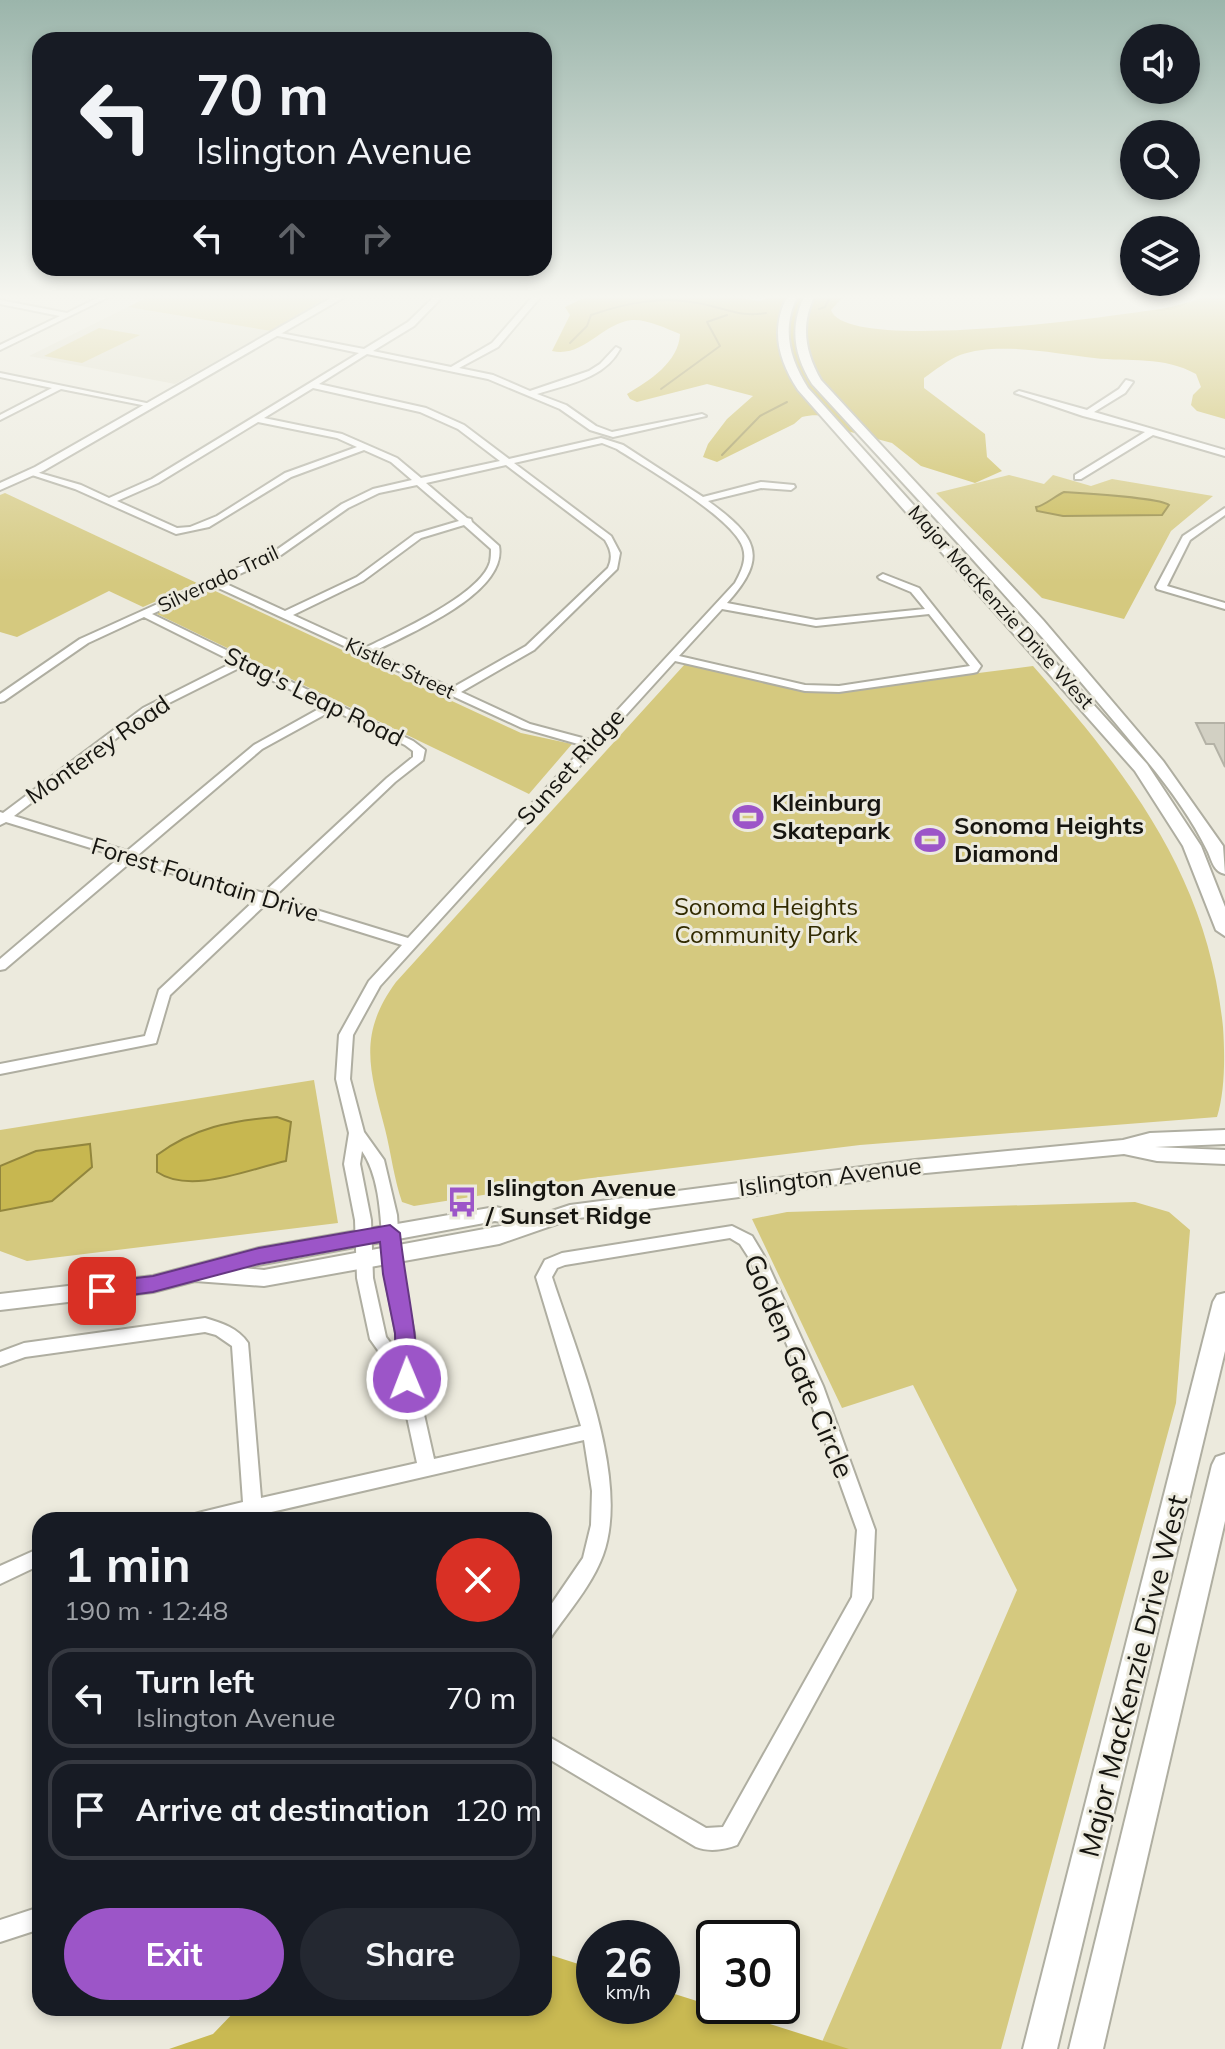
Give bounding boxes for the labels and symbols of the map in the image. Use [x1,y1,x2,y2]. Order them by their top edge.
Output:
street label: Major MacKenzie Drive West [903,500,1099,714]
street label: Silverado Trail [153,540,282,617]
street label: Kistler Street [342,631,459,704]
street label: Stag's Leap Road [220,640,409,752]
street label: Monterey Road [20,688,175,810]
street label: Sunset Ridge [510,702,630,831]
place label: Kleinburg Skatepark [772,787,891,845]
sports icon: Kleinburg Skatepark [731,800,765,834]
place label: Sonoma Heights Diamond [954,810,1144,868]
sports icon: Sonoma Heights Diamond [913,823,947,857]
street label: Forest Fountain Drive [88,830,323,928]
park label: Sonoma Heights Community Park [674,891,858,949]
street label: Islington Avenue [737,1150,923,1202]
place label: Islington Avenue / Sunset Ridge [485,1172,676,1230]
bus stop icon: Islington Avenue / Sunset Ridge [445,1185,479,1219]
street label: Golden Gate Circle [736,1249,862,1483]
pin [68,1257,136,1325]
position arrow [365,1337,449,1421]
street label: Major MacKenzie Drive West [1071,1491,1194,1860]
speed limit sign: 30 [696,1920,800,2024]

